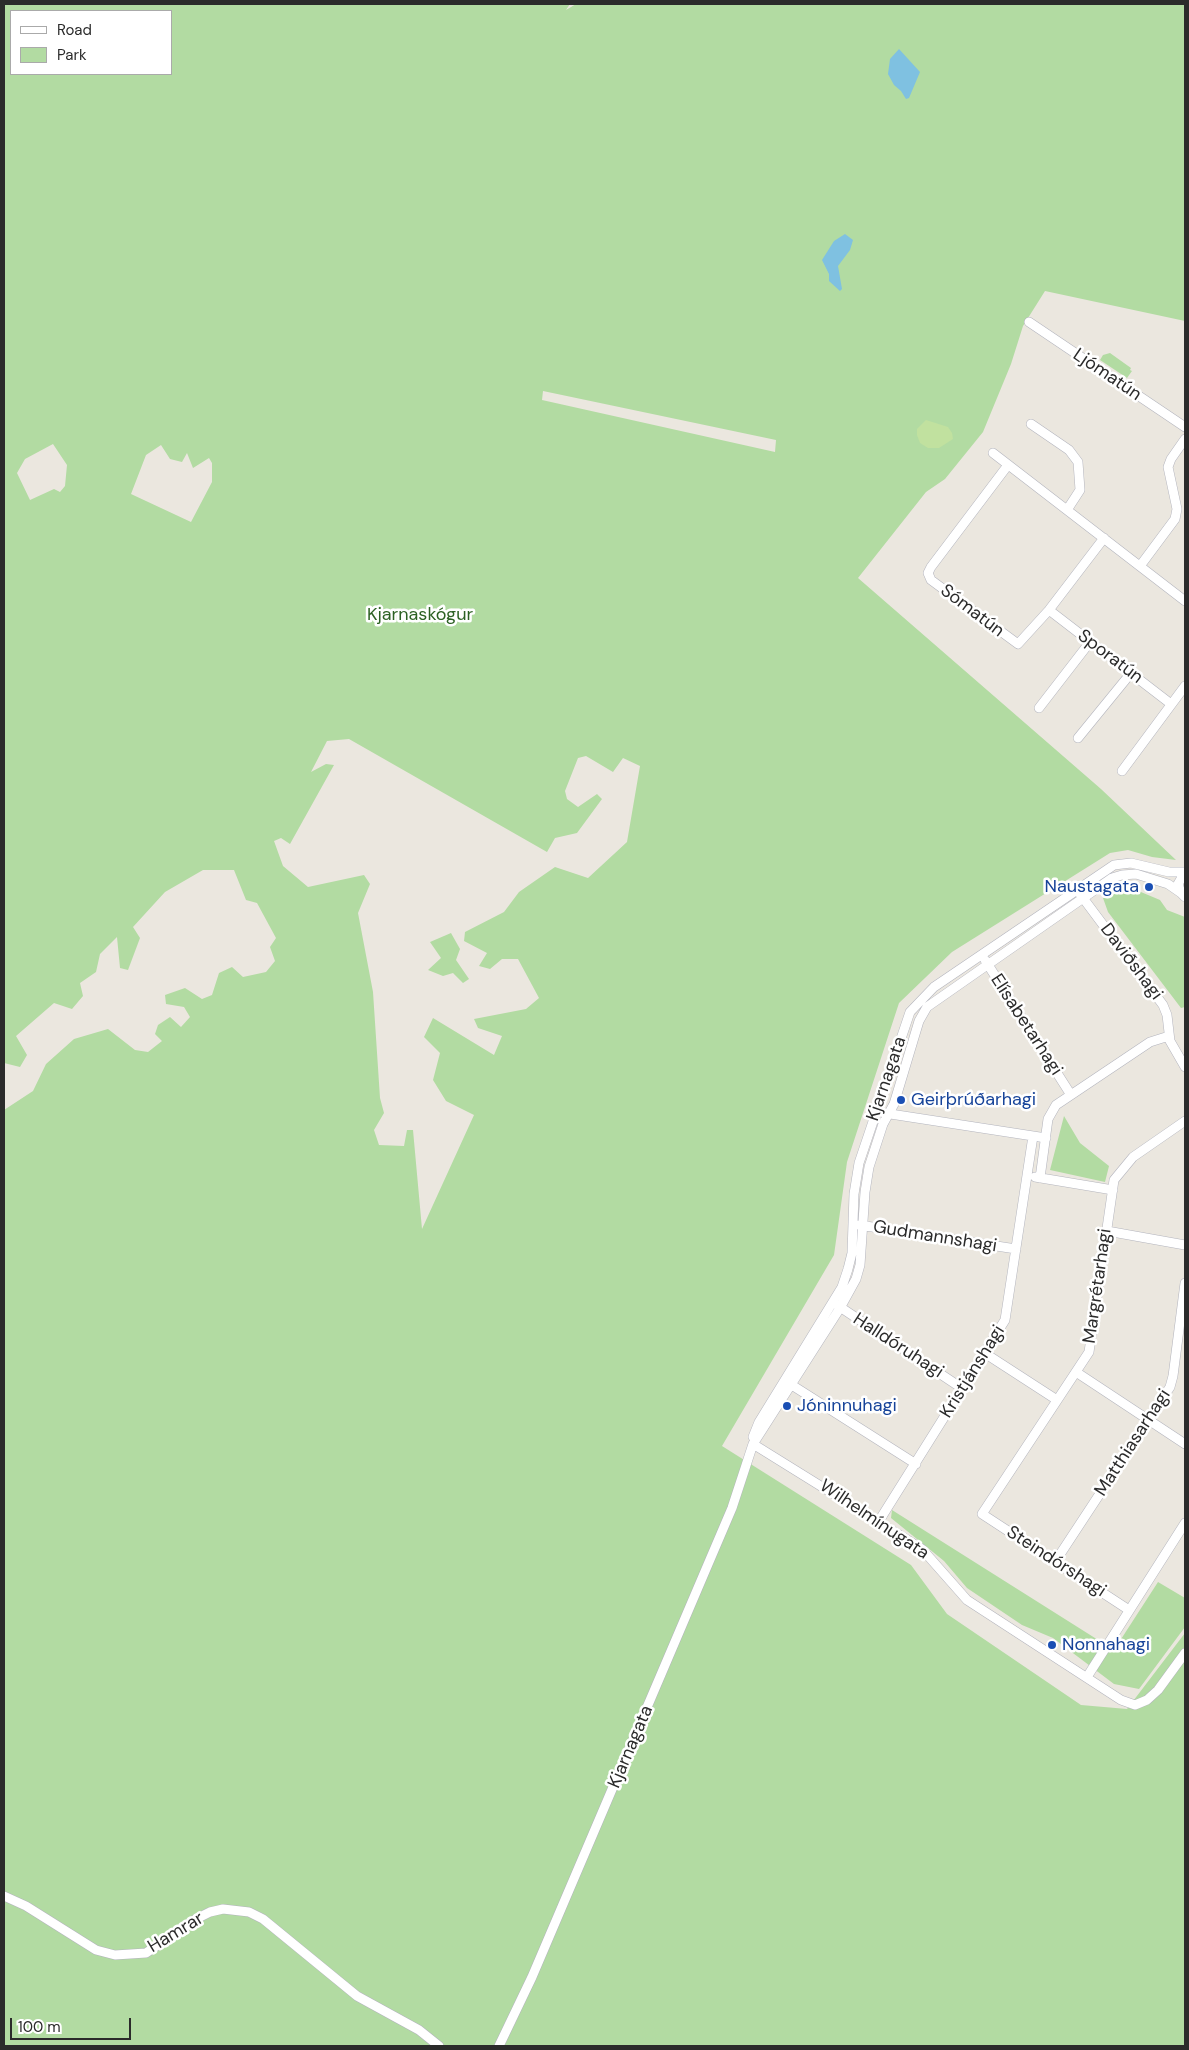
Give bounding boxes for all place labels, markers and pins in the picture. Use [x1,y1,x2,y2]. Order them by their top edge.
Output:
place label: Naustagata [1045,876,1139,898]
marker: Naustagata [1143,881,1155,893]
place label: Geirþrúðarhagi [911,1089,1036,1111]
marker: Geirþrúðarhagi [895,1094,907,1106]
place label: Jóninnuhagi [797,1395,897,1417]
marker: Jóninnuhagi [781,1400,793,1412]
place label: Nonnahagi [1062,1634,1150,1656]
marker: Nonnahagi [1046,1639,1058,1651]

